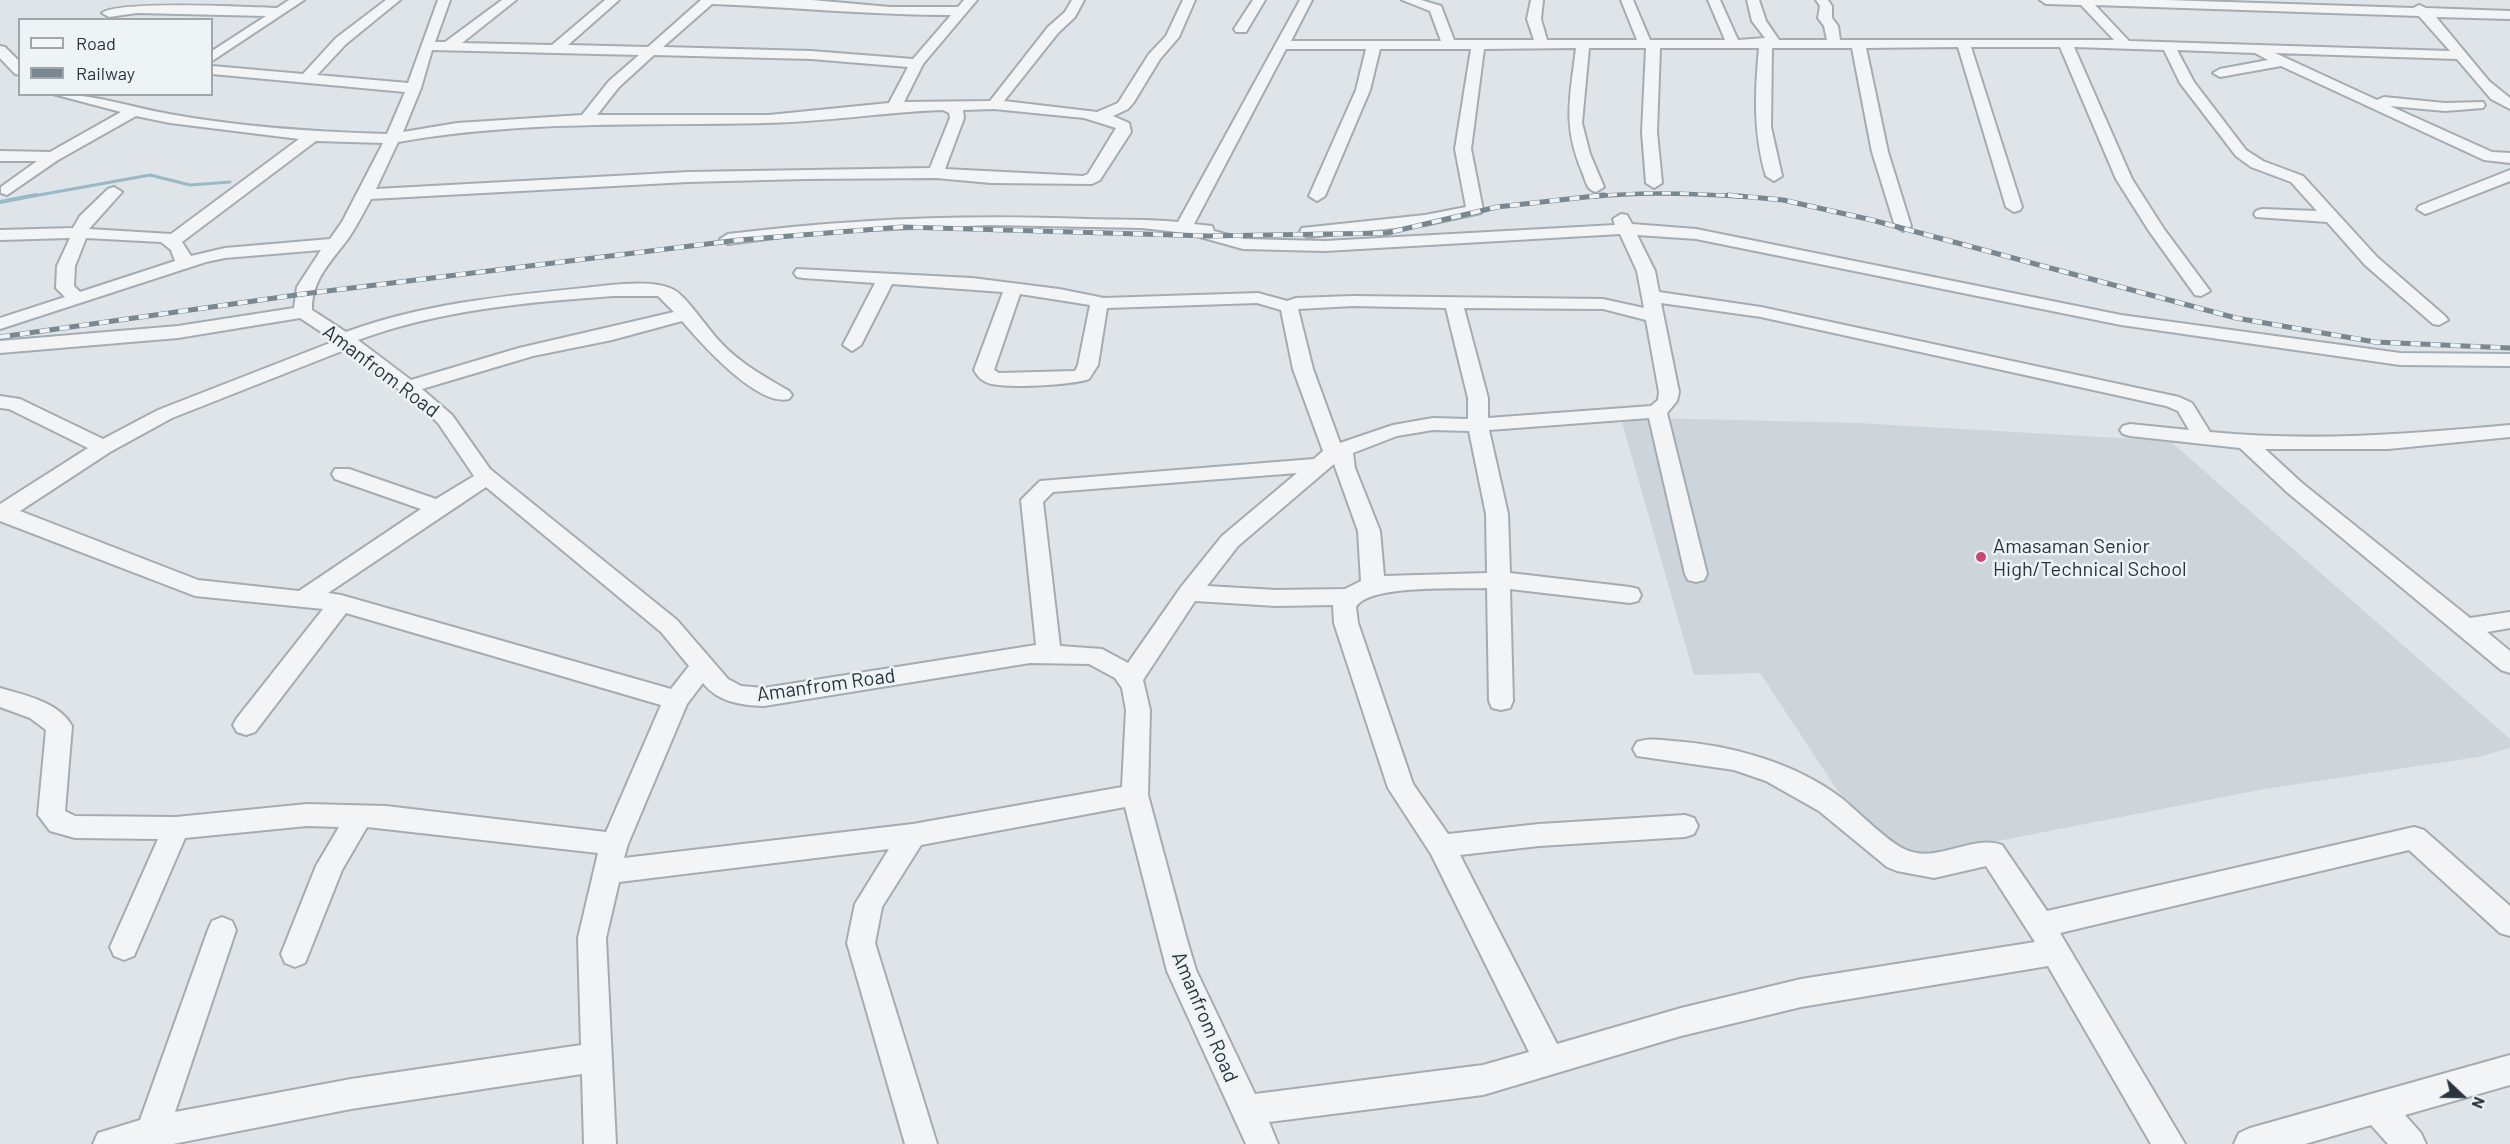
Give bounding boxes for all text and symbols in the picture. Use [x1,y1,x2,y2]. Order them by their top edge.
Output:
legend [18,18,213,96]
text: Road [76,32,116,54]
text: Railway [76,62,135,84]
street label: Amanfrom Road [318,319,444,423]
place label: Amasaman Senior High/Technical School [1993,534,2187,581]
marker: Amasaman Senior High/Technical School [1974,550,1988,564]
street label: Amanfrom Road [755,663,897,707]
street label: Amanfrom Road [1167,948,1243,1086]
north arrow [2432,1066,2492,1126]
text: N [2468,1094,2490,1111]

